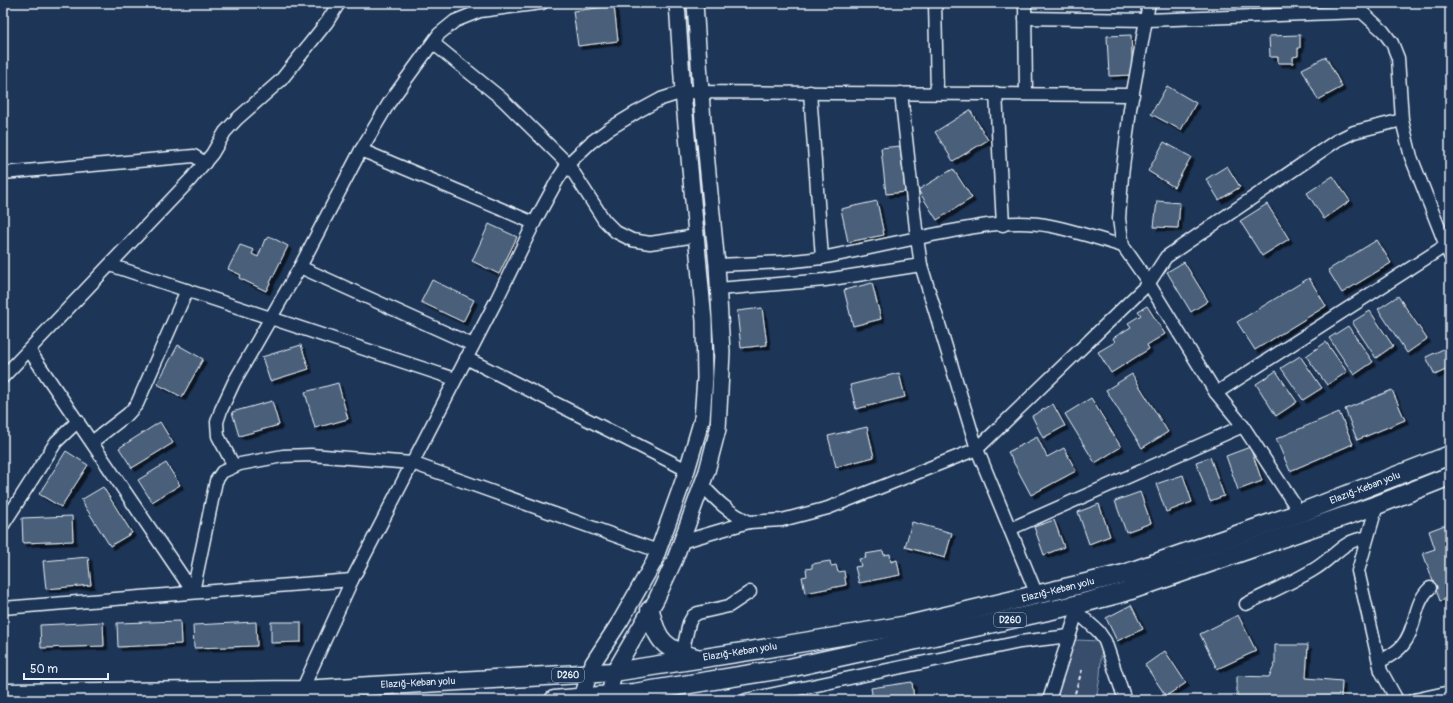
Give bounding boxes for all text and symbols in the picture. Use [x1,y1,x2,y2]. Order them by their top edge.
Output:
street label: Elazığ-Keban yolu [1328,469,1402,507]
street label: Elazığ-Keban yolu [1020,575,1096,605]
road number: D260 [994,613,1026,627]
street label: Elazığ-Keban yolu [702,640,778,664]
scale bar [24,655,108,681]
text: 50 m [30,662,58,677]
road number: D260 [552,668,584,682]
street label: Elazığ-Keban yolu [380,675,456,691]

